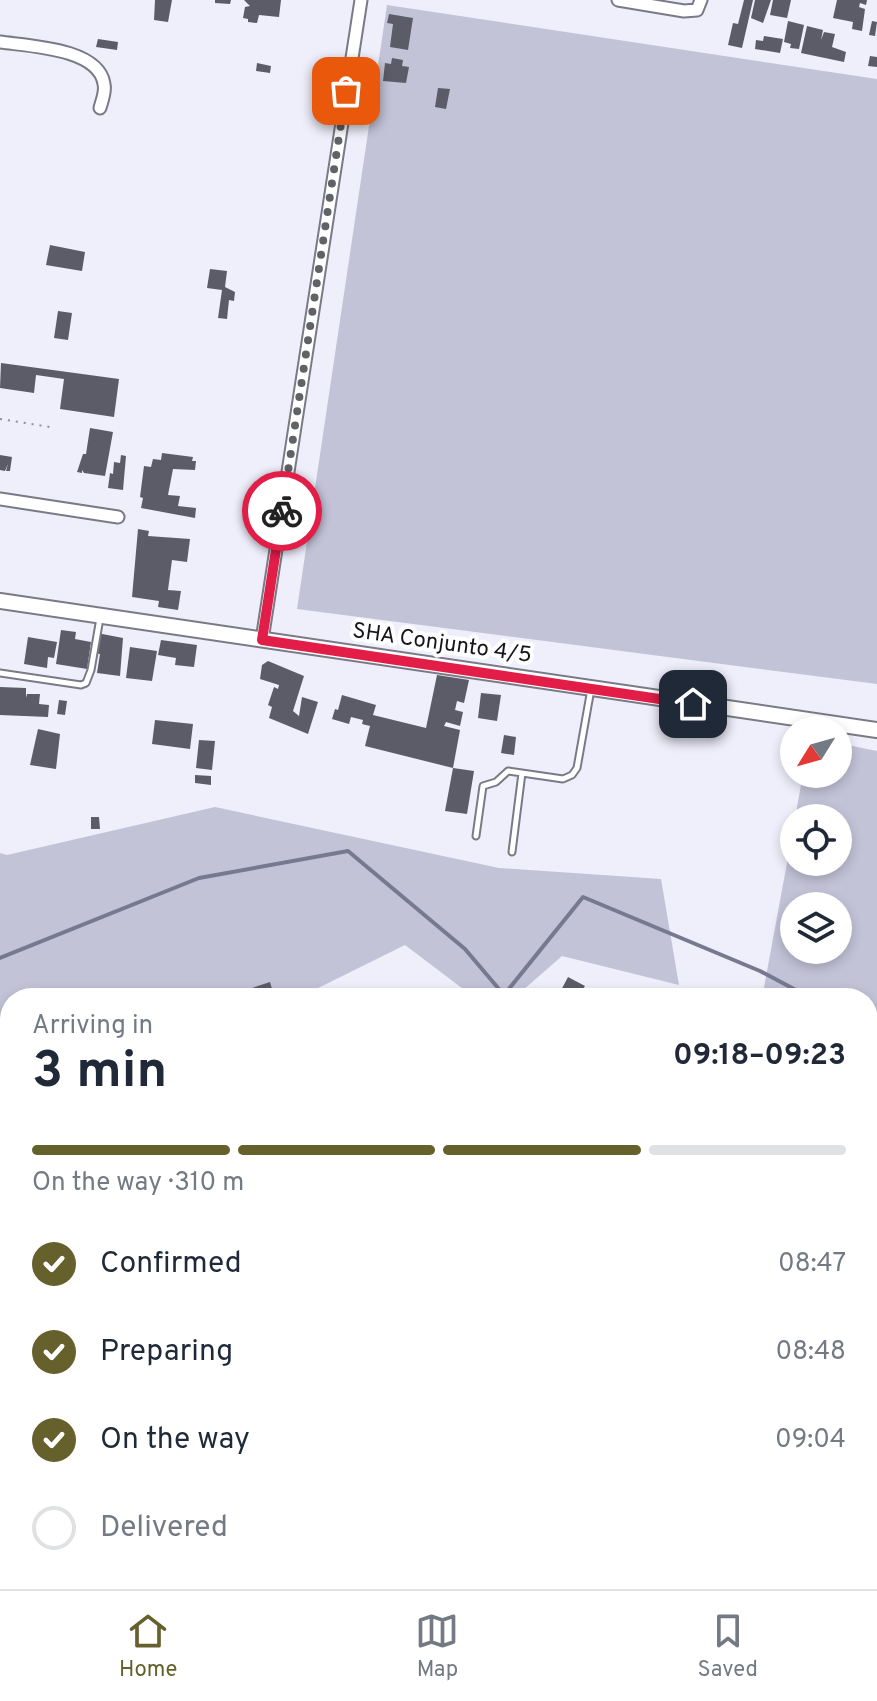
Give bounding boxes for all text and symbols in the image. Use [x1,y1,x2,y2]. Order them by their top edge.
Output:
pin [312,57,380,125]
icon: bag [324,69,368,113]
courier [242,471,322,551]
icon: bike [260,489,304,533]
street label: SHA Conjunto 4/5 [351,618,533,670]
pin [659,670,727,738]
icon: home [671,682,715,726]
north arrow [780,716,852,788]
map controls [780,716,852,964]
button: locate [780,804,852,876]
button: layers [780,892,852,964]
text: Arriving in [32,1010,153,1043]
text: 09:18–09:23 [673,1038,846,1075]
text: 3 min [32,1040,167,1106]
text: On the way · 310 m [32,1167,244,1200]
icon: check [32,1242,76,1286]
text: Confirmed [100,1246,242,1283]
text: 08:47 [778,1248,846,1281]
icon: check [32,1330,76,1374]
text: Preparing [100,1334,233,1371]
text: 08:48 [776,1336,846,1369]
icon: check [32,1418,76,1462]
text: On the way [100,1422,250,1459]
text: 09:04 [775,1424,846,1457]
text: Delivered [100,1510,228,1547]
tab: Home [119,1609,177,1684]
tab: Map [415,1609,459,1684]
tab: Saved [698,1609,758,1684]

